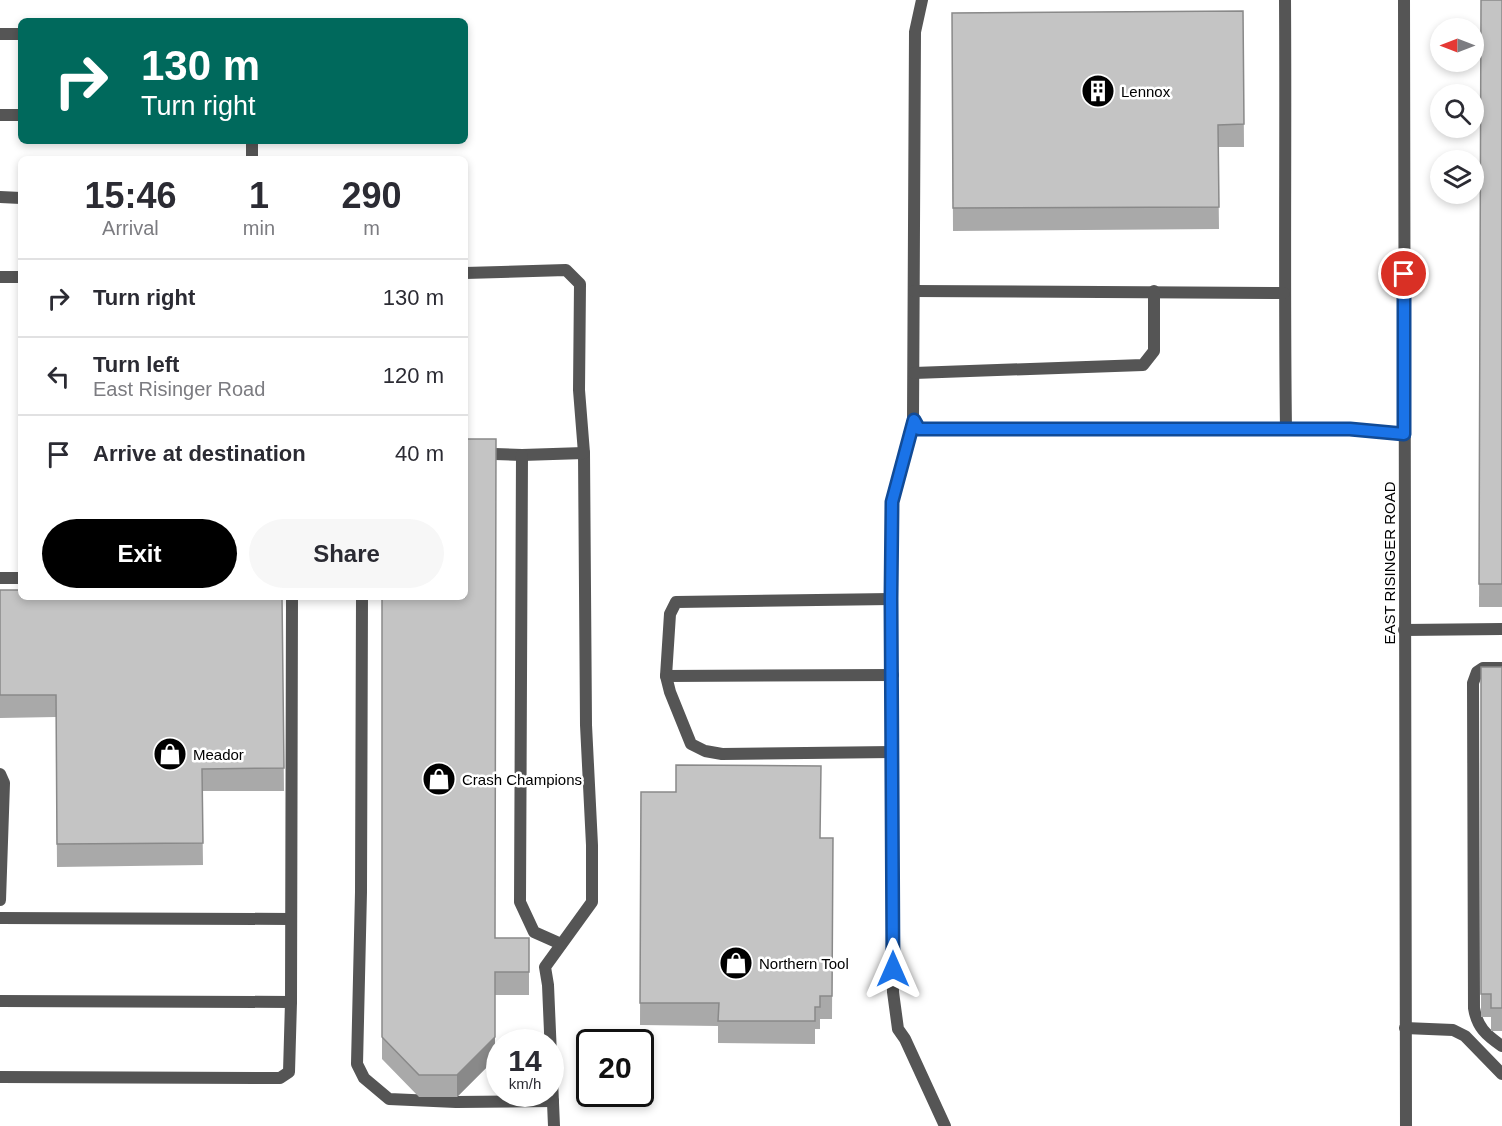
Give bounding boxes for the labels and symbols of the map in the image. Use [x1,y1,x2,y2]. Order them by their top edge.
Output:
north arrow [1430,18,1484,72]
building icon: Lennox [1080,73,1116,109]
place label: Lennox [1121,83,1171,100]
pin [1378,248,1429,299]
street label: EAST RISINGER ROAD [1381,481,1398,645]
shop icon: Meador [152,736,188,772]
place label: Meador [193,746,244,763]
shop icon: Crash Champions [421,761,457,797]
place label: Crash Champions [462,771,582,788]
position arrow [861,937,925,1001]
shop icon: Northern Tool [718,945,754,981]
place label: Northern Tool [759,955,849,972]
speed limit sign: 20 [576,1029,654,1107]

